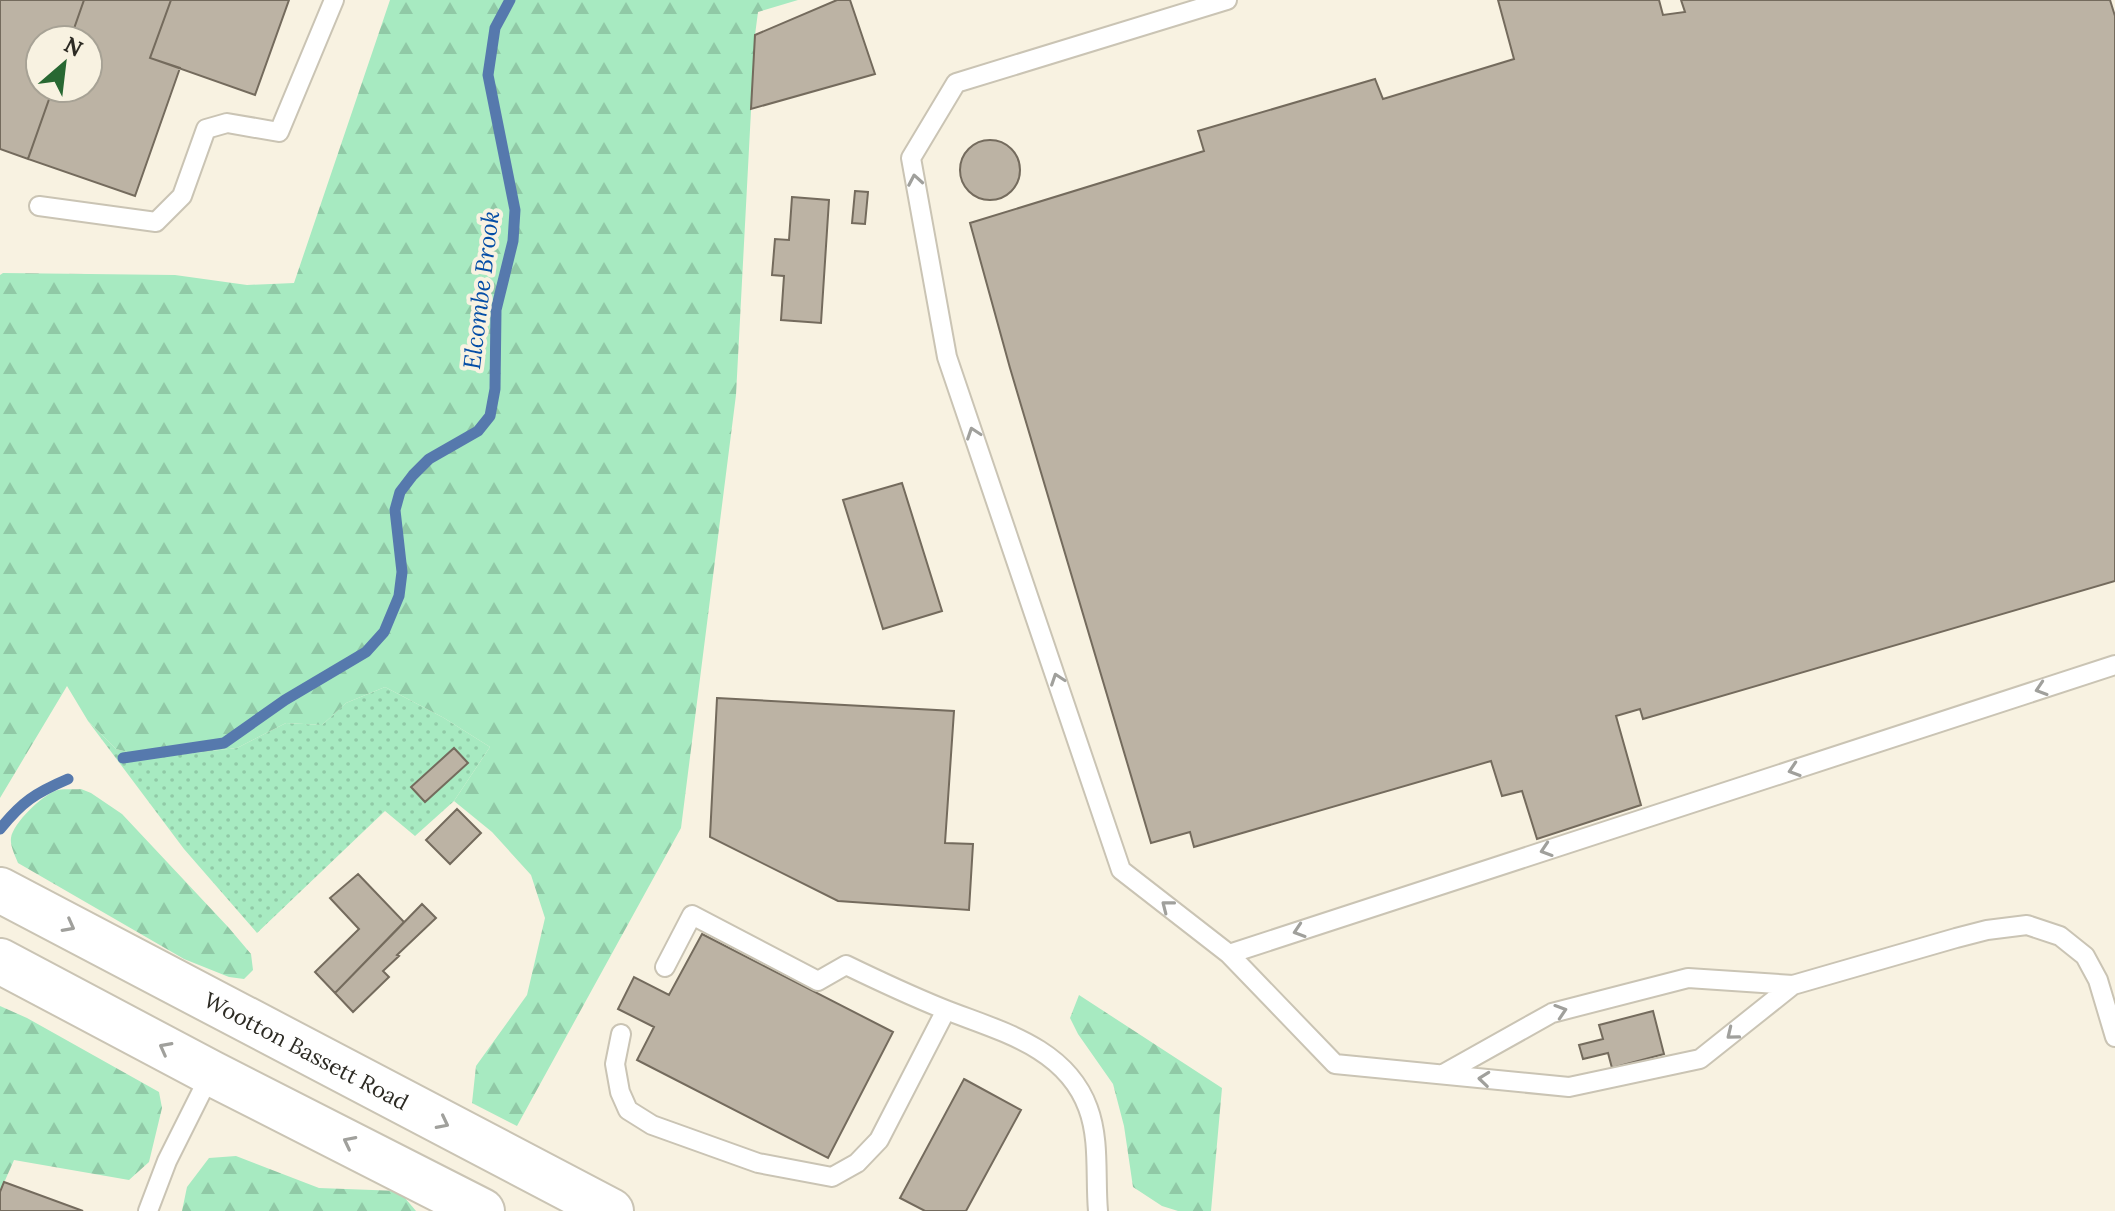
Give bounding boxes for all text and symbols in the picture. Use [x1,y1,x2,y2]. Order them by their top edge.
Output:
north arrow [24,24,104,104]
text: N [59,30,87,63]
one-way arrow [907,174,924,187]
water label: Elcombe Brook [456,209,506,371]
one-way arrow [967,427,983,441]
one-way arrow [1050,673,1066,687]
one-way arrow [2035,680,2049,696]
one-way arrow [1787,761,1801,777]
one-way arrow [1540,841,1554,857]
one-way arrow [1162,901,1176,916]
one-way arrow [61,916,75,931]
one-way arrow [1293,922,1307,938]
street label: Wootton Bassett Road [199,986,413,1116]
one-way arrow [1553,1005,1567,1021]
one-way arrow [1727,1024,1741,1039]
one-way arrow [158,1043,173,1058]
one-way arrow [1477,1070,1490,1087]
one-way arrow [434,1113,449,1128]
one-way arrow [342,1136,357,1152]

